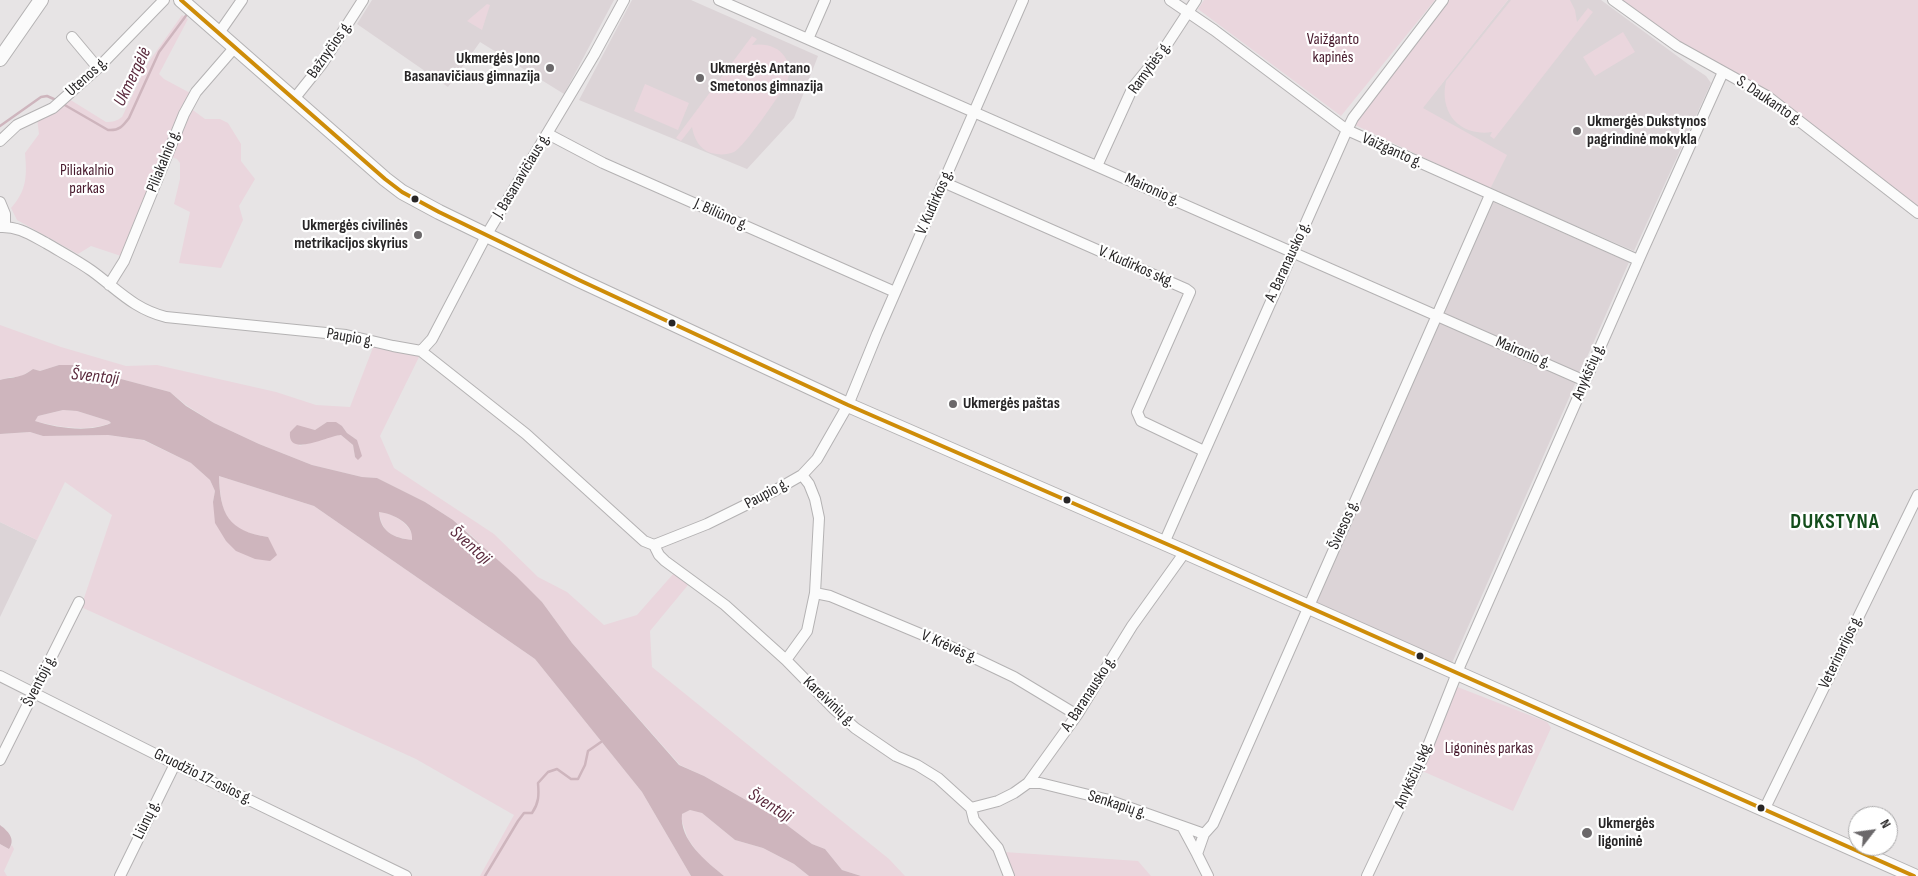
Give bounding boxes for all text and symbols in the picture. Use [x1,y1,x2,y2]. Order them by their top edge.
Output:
street label: Bažnyčios g. [303,18,357,82]
park label: Vaižganto kapinės [1307,30,1359,68]
street label: Ramybės g. [1124,38,1176,98]
water label: Ukmergėlė [109,44,157,110]
place label: Ukmergės Jono Basanavičiaus gimnazija [404,49,540,87]
street label: Utenos g. [62,53,112,101]
place label: Ukmergės Antano Smetonos gimnazija [710,59,823,97]
marker: Ukmergės Jono Basanavičiaus gimnazija [544,62,556,74]
marker: Ukmergės Antano Smetonos gimnazija [694,72,706,84]
street label: S. Daukanto g. [1732,72,1806,130]
place label: Ukmergės Dukstynos pagrindinė mokykla [1587,112,1706,150]
marker: Ukmergės Dukstynos pagrindinė mokykla [1571,125,1583,137]
street label: Piliakalnio g. [143,127,185,195]
street label: Vaižganto g. [1359,129,1425,173]
street label: J. Basanavičiaus g. [489,130,555,222]
park label: Piliakalnio parkas [60,161,114,199]
street label: V. Kudirkos g. [912,166,958,238]
street label: Maironio g. [1122,169,1182,211]
unlabelled marker [410,194,420,204]
street label: J. Biliūno g. [691,195,751,235]
place label: Ukmergės civilinės metrikacijos skyrius [294,216,408,254]
street label: A. Baranausko g. [1261,219,1315,305]
marker: Ukmergės civilinės metrikacijos skyrius [412,229,424,241]
street label: V. Kudirkos skg. [1095,242,1177,292]
unlabelled marker [667,318,677,328]
street label: Paupio g. [325,324,375,352]
street label: Maironio g. [1493,333,1553,373]
street label: Anykščių g. [1568,341,1610,403]
water label: Šventoji [70,364,120,390]
place label: Ukmergės paštas [963,394,1060,414]
marker: Ukmergės paštas [947,398,959,410]
street label: Paupio g. [741,474,793,514]
unlabelled marker [1062,495,1072,505]
street label: Šviesos g. [1325,497,1363,553]
district label: DUKSTYNA [1789,510,1881,536]
water label: Šventoji [445,522,495,570]
street label: Veterinarijos g. [1815,612,1867,692]
street label: V. Krėvės g. [918,626,980,668]
unlabelled marker [1415,651,1425,661]
street label: Šventoji g. [19,652,61,710]
street label: A. Baranausko g. [1057,653,1121,735]
street label: Kareivinių g. [799,673,859,731]
street label: Anykščių skg. [1391,739,1437,811]
park label: Ligoninės parkas [1445,739,1533,759]
street label: Gruodžio 17-osios g. [151,745,255,809]
water label: Šventoji [744,784,796,828]
street label: Senkapių g. [1085,787,1149,823]
street label: Liūnų g. [129,797,165,843]
unlabelled marker [1756,803,1766,813]
north arrow [1848,806,1898,856]
place label: Ukmergės ligoninė [1598,814,1655,852]
text: N [1876,816,1895,831]
marker: Ukmergės ligoninė [1580,826,1594,840]

